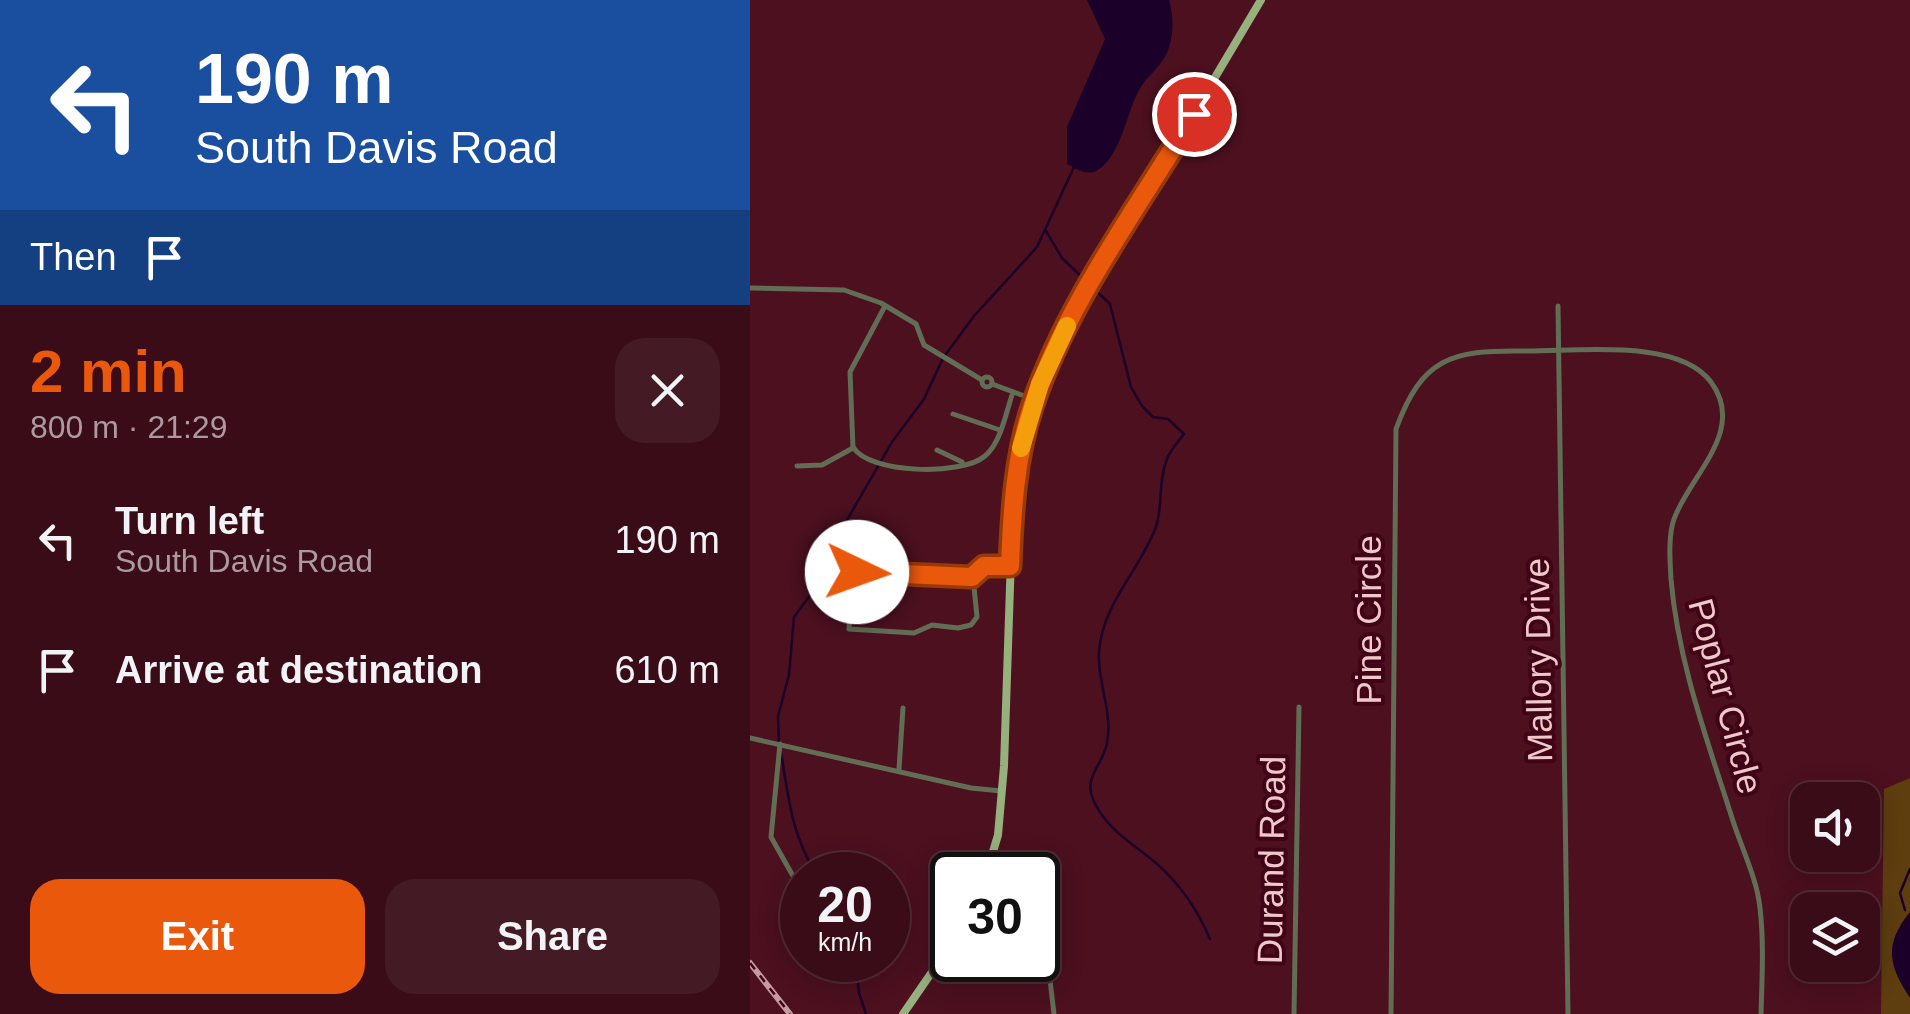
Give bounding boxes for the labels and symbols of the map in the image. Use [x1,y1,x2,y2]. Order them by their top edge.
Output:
pin [1152,72,1237,157]
position arrow [805,520,909,624]
street label: Pine Circle [1349,535,1388,705]
street label: Mallory Drive [1517,558,1559,762]
street label: Poplar Circle [1681,594,1771,798]
street label: Durand Road [1250,756,1292,964]
speed limit sign: 30 [930,852,1060,982]

